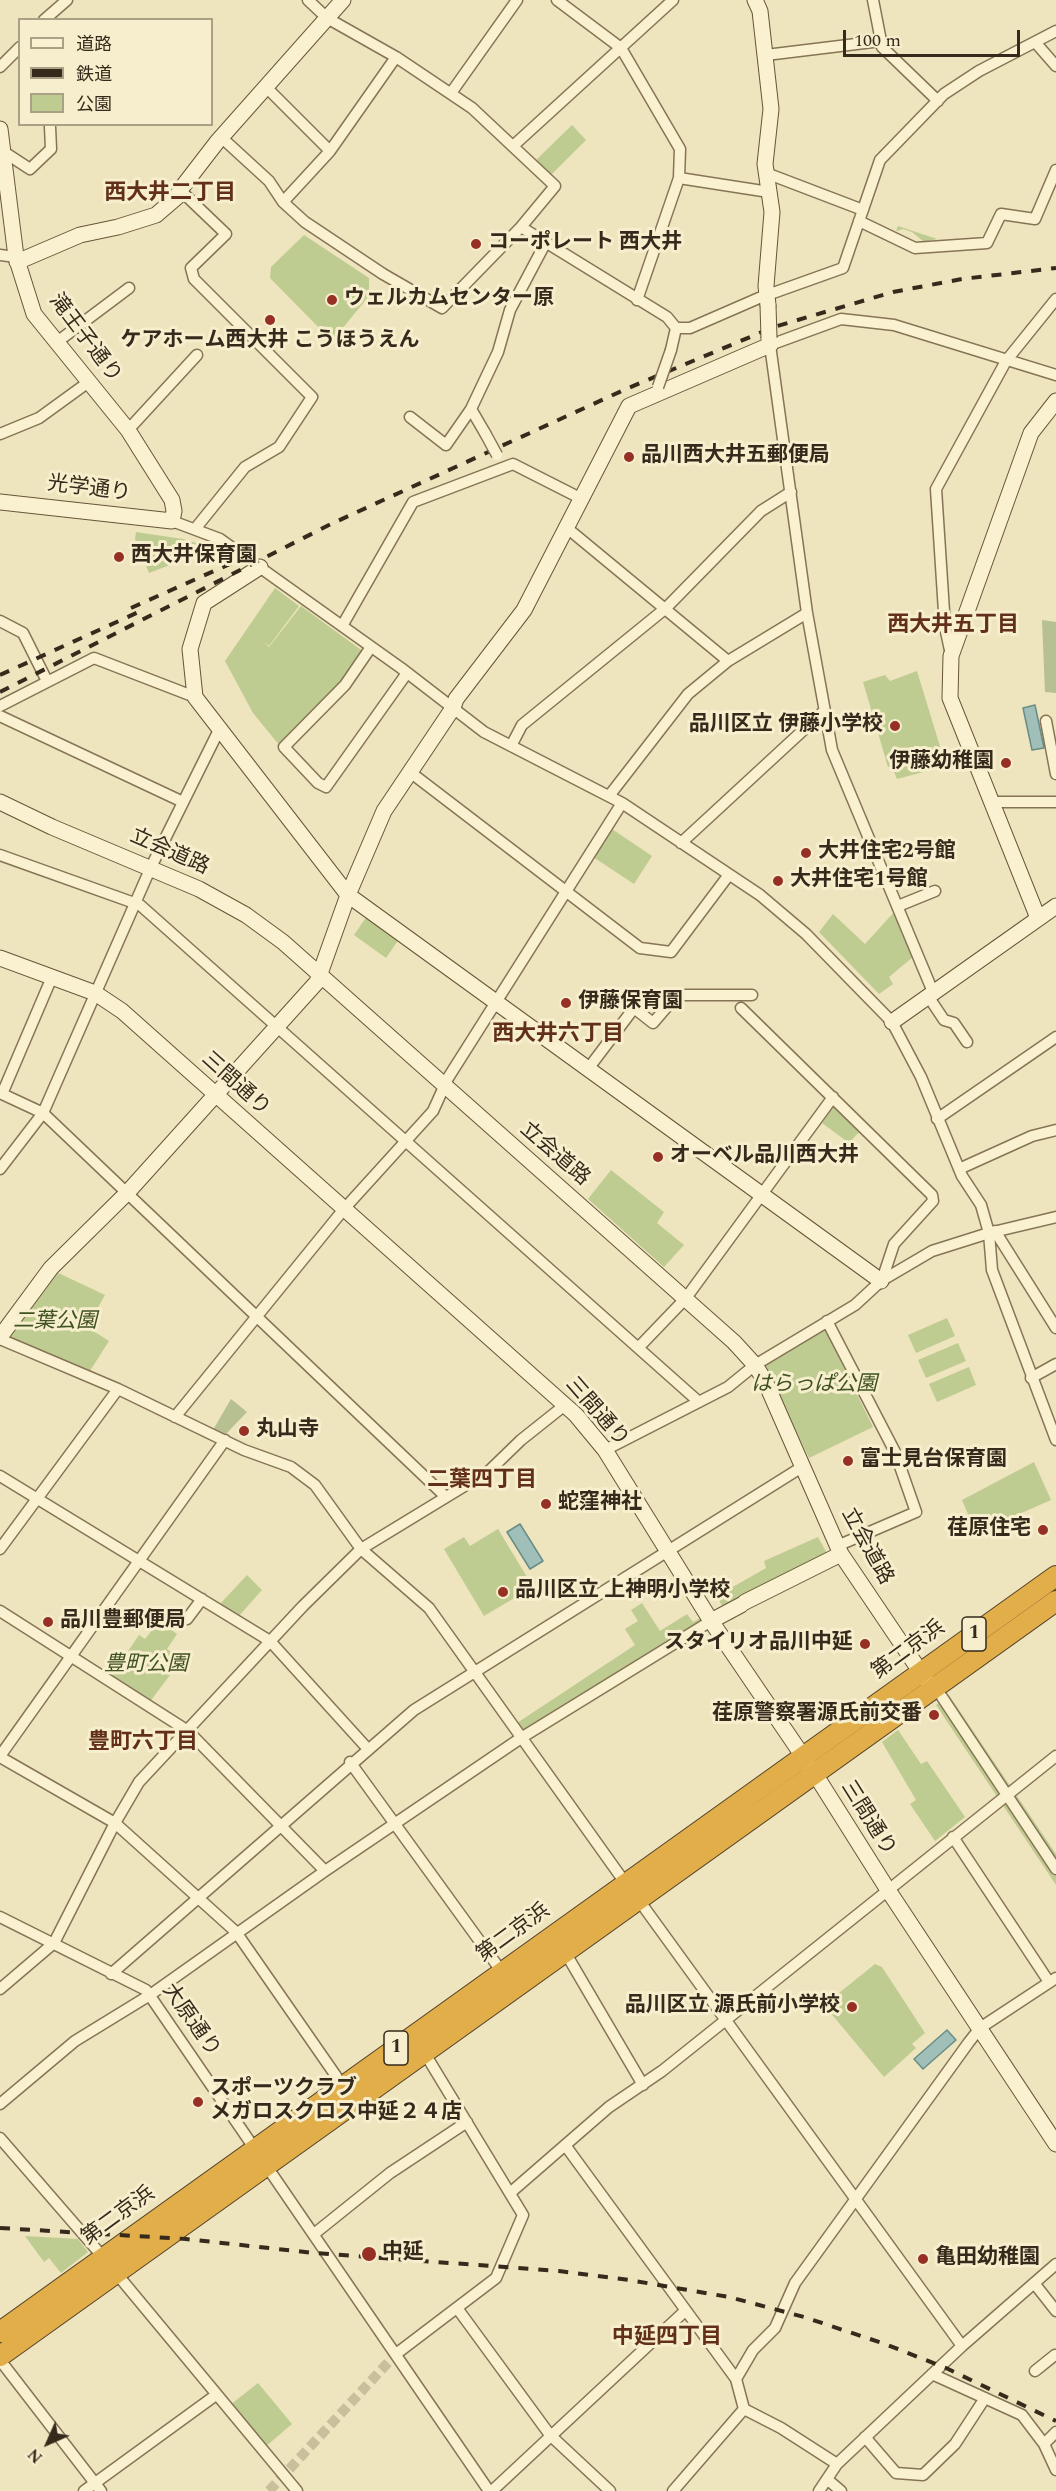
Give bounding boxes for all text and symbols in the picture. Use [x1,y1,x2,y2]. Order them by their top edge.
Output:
legend [18,18,213,126]
scale bar [846,18,1023,56]
text: 100 m [854,27,901,54]
text: 道路 [76,31,112,58]
text: 鉄道 [76,61,112,88]
text: 公園 [76,91,112,118]
district label: 西大井二丁目 [104,182,236,208]
place label: コーポレート 西大井 [488,231,682,257]
marker: コーポレート 西大井 [469,237,483,251]
place label: ウェルカムセンター原 [344,287,554,313]
street label: 滝王子通り [42,289,126,389]
marker: ウェルカムセンター原 [325,293,339,307]
marker: ケアホーム西大井 こうほうえん [263,313,277,327]
place label: ケアホーム西大井 こうほうえん [120,329,420,355]
place label: 品川西大井五郵便局 [641,444,830,470]
marker: 品川西大井五郵便局 [622,450,636,464]
street label: 光学通り [46,472,132,508]
place label: 西大井保育園 [131,544,257,570]
marker: 西大井保育園 [112,550,126,564]
district label: 西大井五丁目 [887,614,1019,640]
place label: 品川区立 伊藤小学校 [689,713,883,739]
marker: 品川区立 伊藤小学校 [888,719,902,733]
place label: 伊藤幼稚園 [889,750,994,776]
marker: 伊藤幼稚園 [999,756,1013,770]
street label: 立会道路 [126,824,212,882]
place label: 大井住宅2号館 [818,840,956,866]
marker: 大井住宅2号館 [799,846,813,860]
place label: 大井住宅1号館 [790,868,928,894]
marker: 大井住宅1号館 [771,874,785,888]
place label: 伊藤保育園 [578,990,683,1016]
marker: 伊藤保育園 [559,996,573,1010]
district label: 西大井六丁目 [492,1023,624,1049]
street label: 三間通り [195,1048,275,1122]
street label: 立会道路 [514,1118,594,1192]
place label: オーベル品川西大井 [670,1144,859,1170]
marker: オーベル品川西大井 [651,1150,665,1164]
park label: 二葉公園 [13,1310,97,1336]
street label: 三間通り [559,1373,633,1453]
park label: はらっぱ公園 [751,1373,877,1399]
place label: 丸山寺 [256,1418,319,1444]
marker: 丸山寺 [237,1424,251,1438]
place label: 富士見台保育園 [860,1448,1007,1474]
marker: 富士見台保育園 [841,1454,855,1468]
district label: 二葉四丁目 [427,1469,537,1495]
place label: 蛇窪神社 [558,1491,642,1517]
marker: 蛇窪神社 [539,1497,553,1511]
street label: 立会道路 [835,1504,897,1590]
place label: 荏原住宅 [947,1517,1031,1543]
marker: 荏原住宅 [1036,1523,1050,1537]
place label: 品川区立 上神明小学校 [515,1579,730,1605]
marker: 品川区立 上神明小学校 [496,1585,510,1599]
place label: 品川豊郵便局 [60,1609,186,1635]
marker: 品川豊郵便局 [41,1615,55,1629]
street label: 第二京浜 [868,1616,950,1686]
road number: 1 [962,1617,986,1651]
place label: スタイリオ品川中延 [664,1631,853,1657]
marker: スタイリオ品川中延 [858,1637,872,1651]
park label: 豊町公園 [104,1653,188,1679]
place label: 荏原警察署源氏前交番 [712,1702,922,1728]
marker: 荏原警察署源氏前交番 [927,1708,941,1722]
district label: 豊町六丁目 [88,1731,198,1757]
street label: 三間通り [834,1777,900,1861]
street label: 第二京浜 [473,1899,555,1969]
street label: 大原通り [156,1979,224,2063]
place label: 品川区立 源氏前小学校 [625,1994,840,2020]
marker: 品川区立 源氏前小学校 [845,2000,859,2014]
road number: 1 [384,2031,408,2065]
place label: スポーツクラブ メガロスクロス中延２４店 [210,2077,462,2127]
marker: スポーツクラブ メガロスクロス中延２４店 [191,2095,205,2109]
street label: 第二京浜 [78,2182,160,2252]
place label: 中延 [382,2241,424,2267]
marker: 中延 [360,2245,378,2263]
place label: 亀田幼稚園 [935,2246,1040,2272]
marker: 亀田幼稚園 [916,2252,930,2266]
district label: 中延四丁目 [612,2326,722,2352]
north arrow [18,2413,78,2473]
text: N [22,2443,48,2469]

